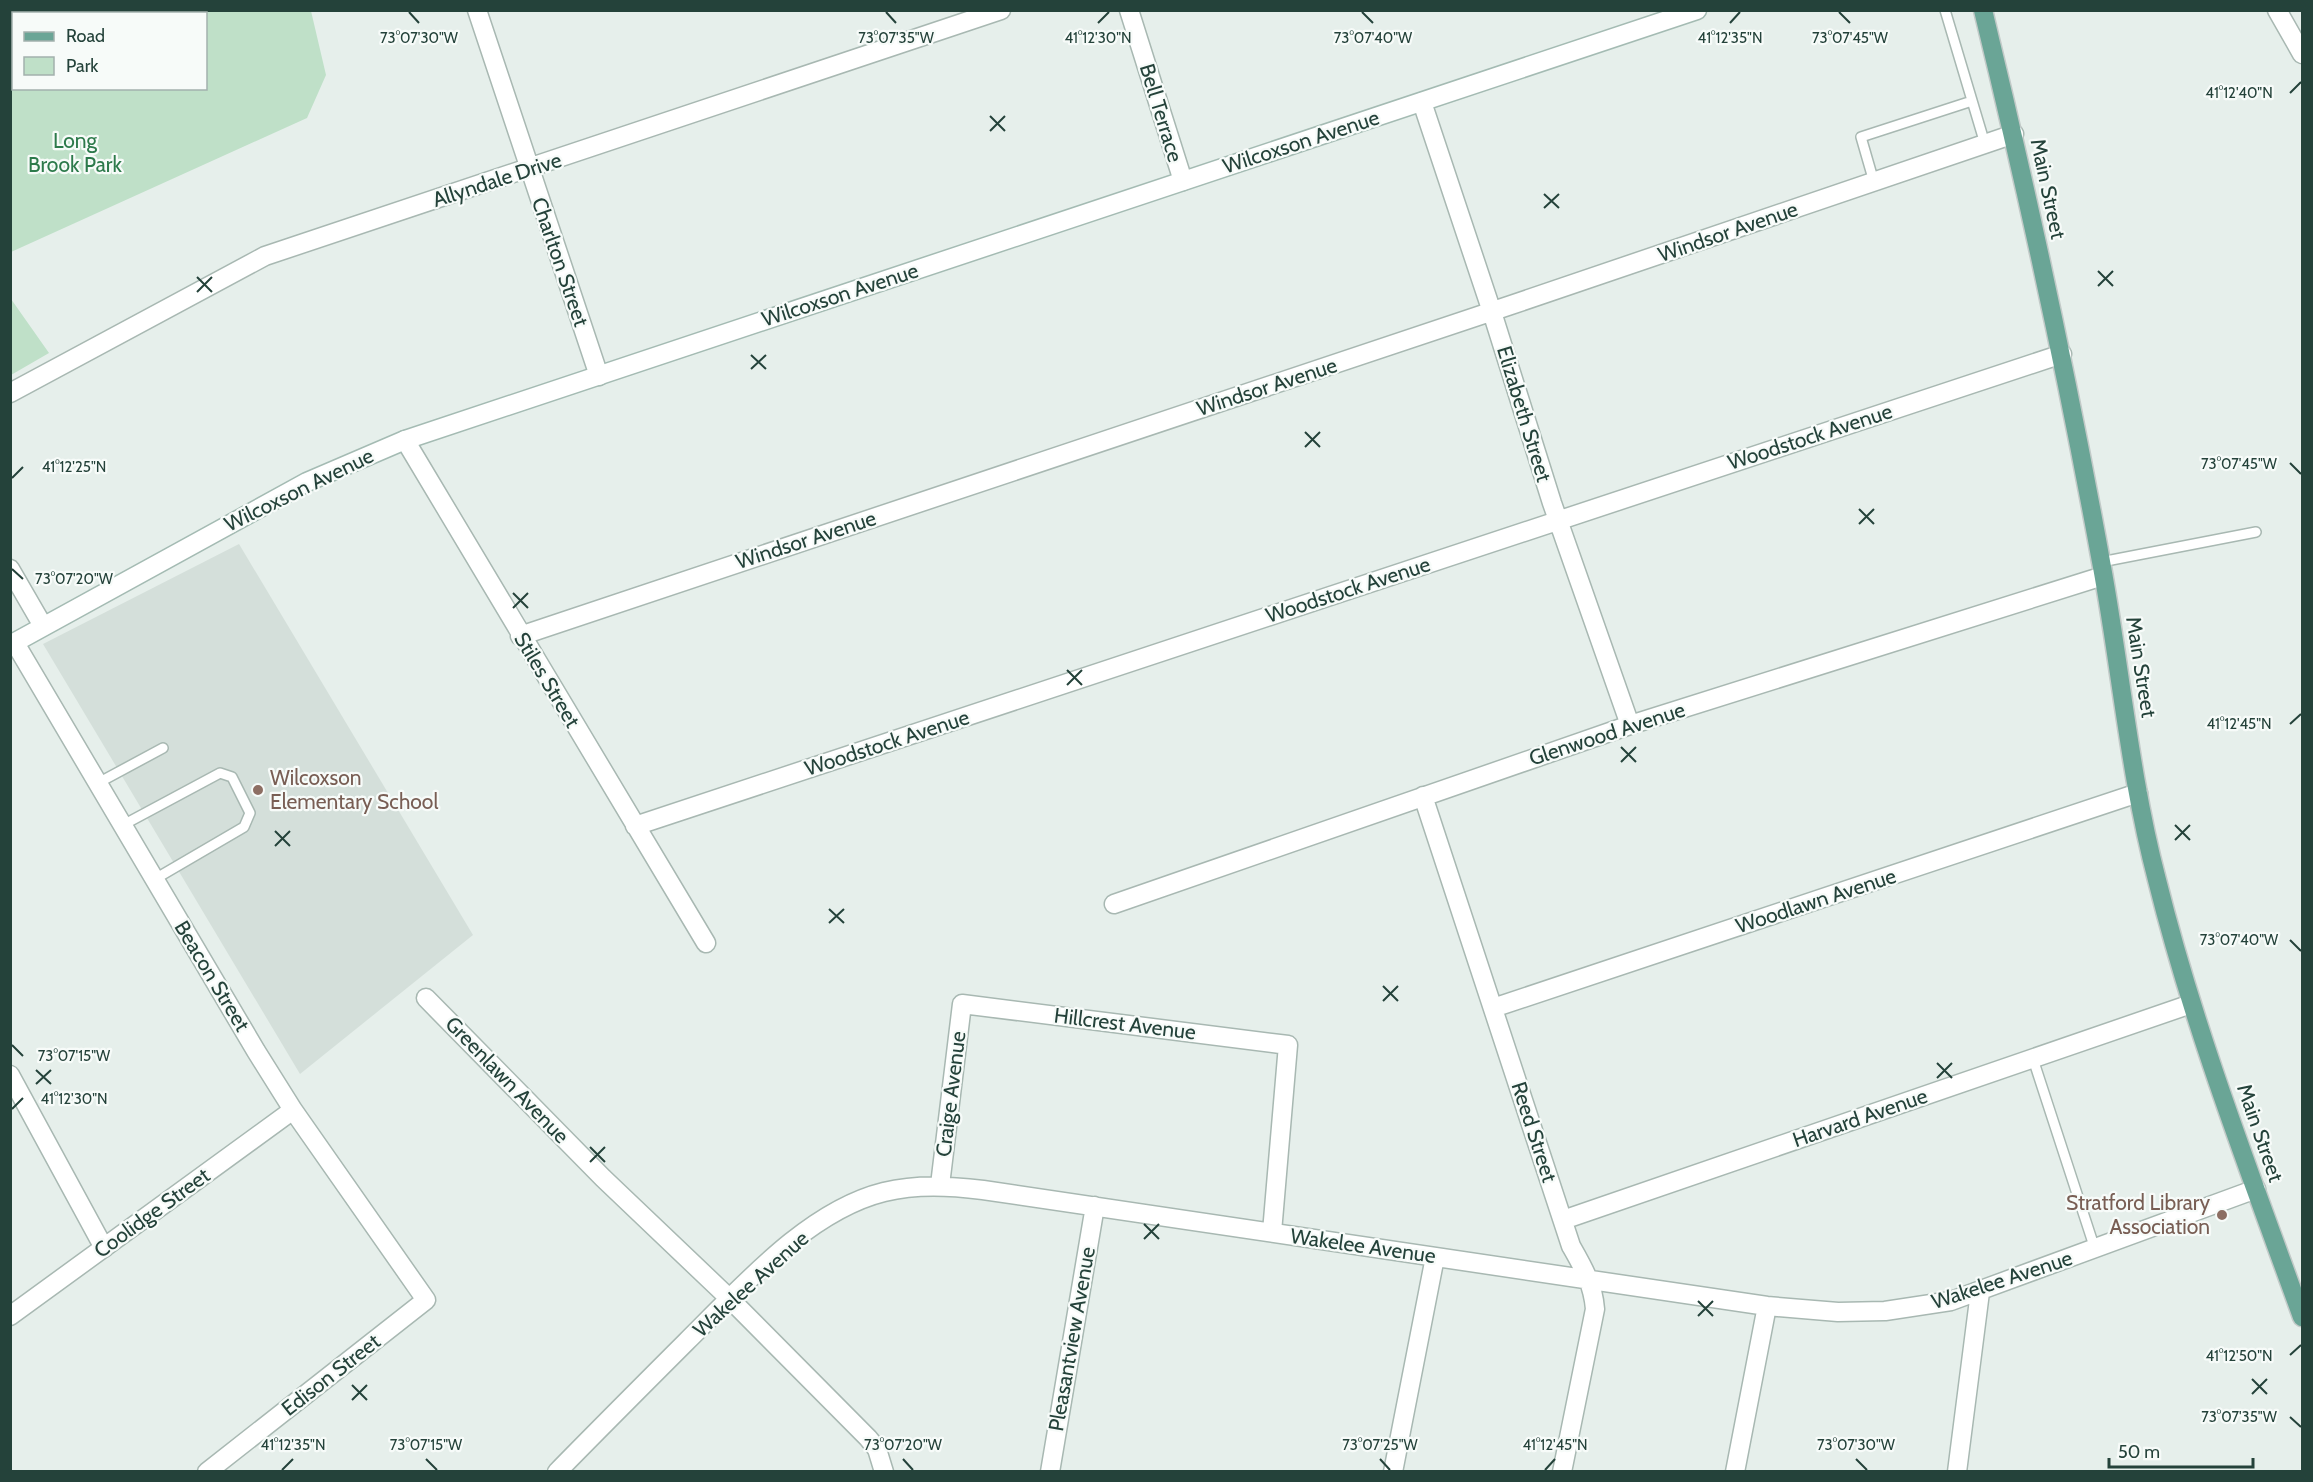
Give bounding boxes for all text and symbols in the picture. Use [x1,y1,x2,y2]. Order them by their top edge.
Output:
legend [12,12,207,90]
text: Road [66,25,105,47]
text: 73°07'30"W [380,29,459,47]
text: 73°07'35"W [858,29,935,47]
text: 41°12'30"N [1064,29,1132,47]
text: 73°07'40"W [1334,29,1413,47]
text: 41°12'35"N [1698,29,1762,47]
text: 73°07'45"W [1812,29,1889,47]
text: Park [66,55,99,77]
street label: Bell Terrace [1135,61,1188,165]
text: 41°12'40"N [2205,84,2273,102]
street label: Wilcoxson Avenue [1220,104,1382,179]
park label: Long Brook Park [28,128,123,177]
street label: Main Street [2026,136,2071,241]
street label: Allyndale Drive [429,147,565,212]
street label: Charlton Street [527,194,594,330]
street label: Windsor Avenue [1655,196,1801,267]
street label: Wilcoxson Avenue [759,257,921,332]
street label: Elizabeth Street [1492,343,1557,485]
street label: Windsor Avenue [1194,352,1340,421]
street label: Woodstock Avenue [1725,398,1895,475]
street label: Wilcoxson Avenue [220,443,378,536]
text: 73°07'45"W [2201,455,2278,473]
text: 41°12'25"N [42,458,106,476]
street label: Windsor Avenue [733,505,879,574]
street label: Woodstock Avenue [1263,551,1433,628]
text: 73°07'20"W [35,570,114,588]
street label: Main Street [2121,615,2162,719]
street label: Stiles Street [509,628,586,732]
street label: Glenwood Avenue [1526,696,1688,770]
street label: Woodstock Avenue [802,704,972,781]
text: 41°12'45"N [2206,715,2272,733]
place label: Wilcoxson Elementary School [270,765,438,814]
marker: Wilcoxson Elementary School [251,783,265,797]
street label: Woodlawn Avenue [1733,863,1899,938]
street label: Beacon Street [170,916,255,1036]
text: 73°07'40"W [2200,931,2279,949]
street label: Hillcrest Avenue [1053,1002,1198,1045]
street label: Greenlawn Avenue [440,1011,574,1148]
street label: Craige Avenue [930,1029,971,1158]
text: 73°07'15"W [38,1047,111,1065]
street label: Reed Street [1506,1078,1562,1185]
street label: Main Street [2232,1081,2289,1185]
street label: Harvard Avenue [1789,1083,1931,1152]
text: 41°12'30"N [40,1090,108,1108]
street label: Coolidge Street [89,1162,214,1263]
place label: Stratford Library Association [2066,1190,2210,1239]
marker: Stratford Library Association [2215,1208,2229,1222]
street label: Wakelee Avenue [1289,1223,1438,1268]
street label: Wakelee Avenue [688,1225,814,1342]
street label: Pleasantview Avenue [1043,1244,1100,1433]
street label: Wakelee Avenue [1928,1245,2076,1314]
street label: Edison Street [276,1328,385,1421]
text: 41°12'50"N [2205,1347,2273,1365]
text: 73°07'35"W [2201,1408,2278,1426]
scale bar [2109,1431,2253,1469]
text: 41°12'35"N [261,1436,325,1454]
text: 73°07'15"W [390,1436,463,1454]
text: 73°07'20"W [864,1436,943,1454]
text: 73°07'25"W [1342,1436,1419,1454]
text: 41°12'45"N [1522,1436,1588,1454]
text: 73°07'30"W [1817,1436,1896,1454]
text: 50 m [2118,1441,2160,1463]

